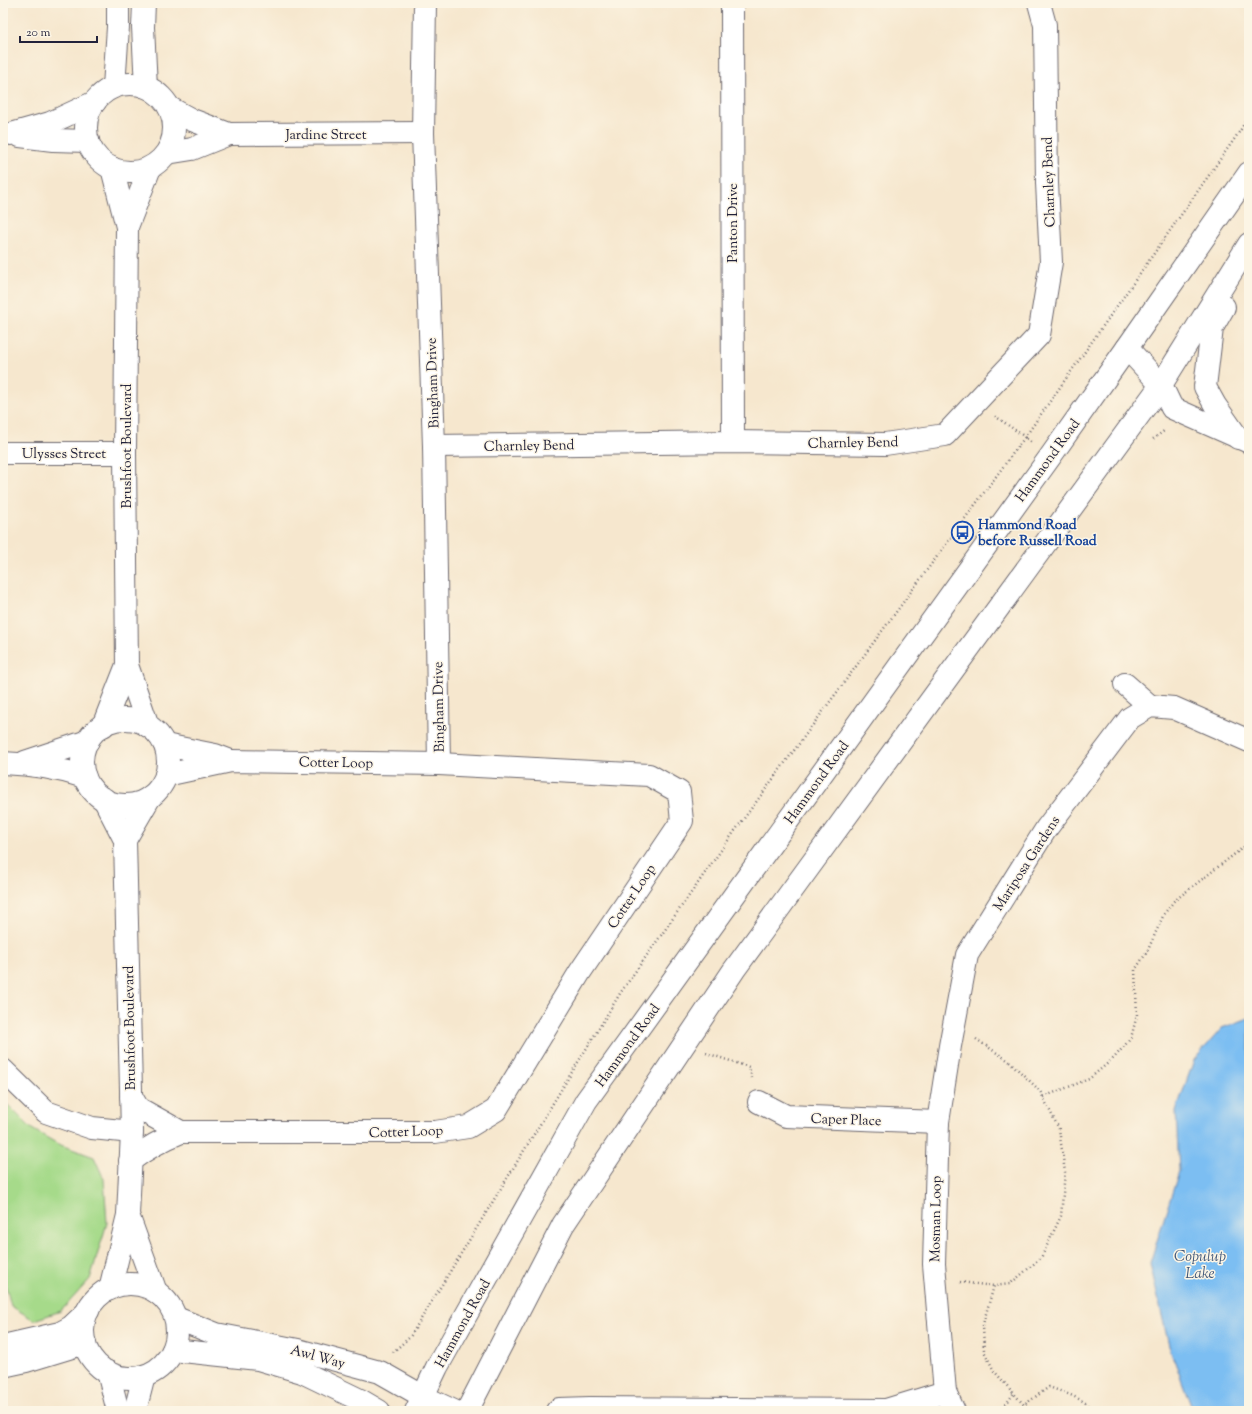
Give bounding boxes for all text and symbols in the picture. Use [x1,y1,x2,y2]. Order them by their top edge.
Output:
scale bar [20,18,97,44]
text: 20 m [26,24,51,42]
street label: Jardine Street [284,126,367,146]
street label: Charnley Bend [1038,136,1062,228]
street label: Panton Drive [724,183,744,263]
street label: Bingham Drive [422,337,446,429]
street label: Brushfoot Boulevard [118,384,138,508]
street label: Hammond Road [1012,415,1086,507]
street label: Charnley Bend [808,433,899,455]
street label: Charnley Bend [484,436,575,458]
street label: Ulysses Street [22,445,106,465]
place label: Hammond Road before Russell Road [977,516,1097,552]
bus stop icon: Hammond Road before Russell Road [950,519,976,545]
street label: Bingham Drive [429,661,451,752]
street label: Hammond Road [781,737,855,829]
street label: Cotter Loop [299,753,373,775]
street label: Mariposa Gardens [989,813,1066,916]
street label: Cotter Loop [604,861,662,933]
street label: Brushfoot Boulevard [120,965,142,1091]
street label: Hammond Road [592,1000,666,1092]
street label: Caper Place [810,1110,882,1132]
street label: Cotter Loop [369,1122,444,1144]
street label: Mosman Loop [926,1175,948,1262]
water label: Copulup Lake [1174,1247,1226,1285]
street label: Hammond Road [431,1276,496,1372]
street label: Awl Way [288,1341,347,1375]

